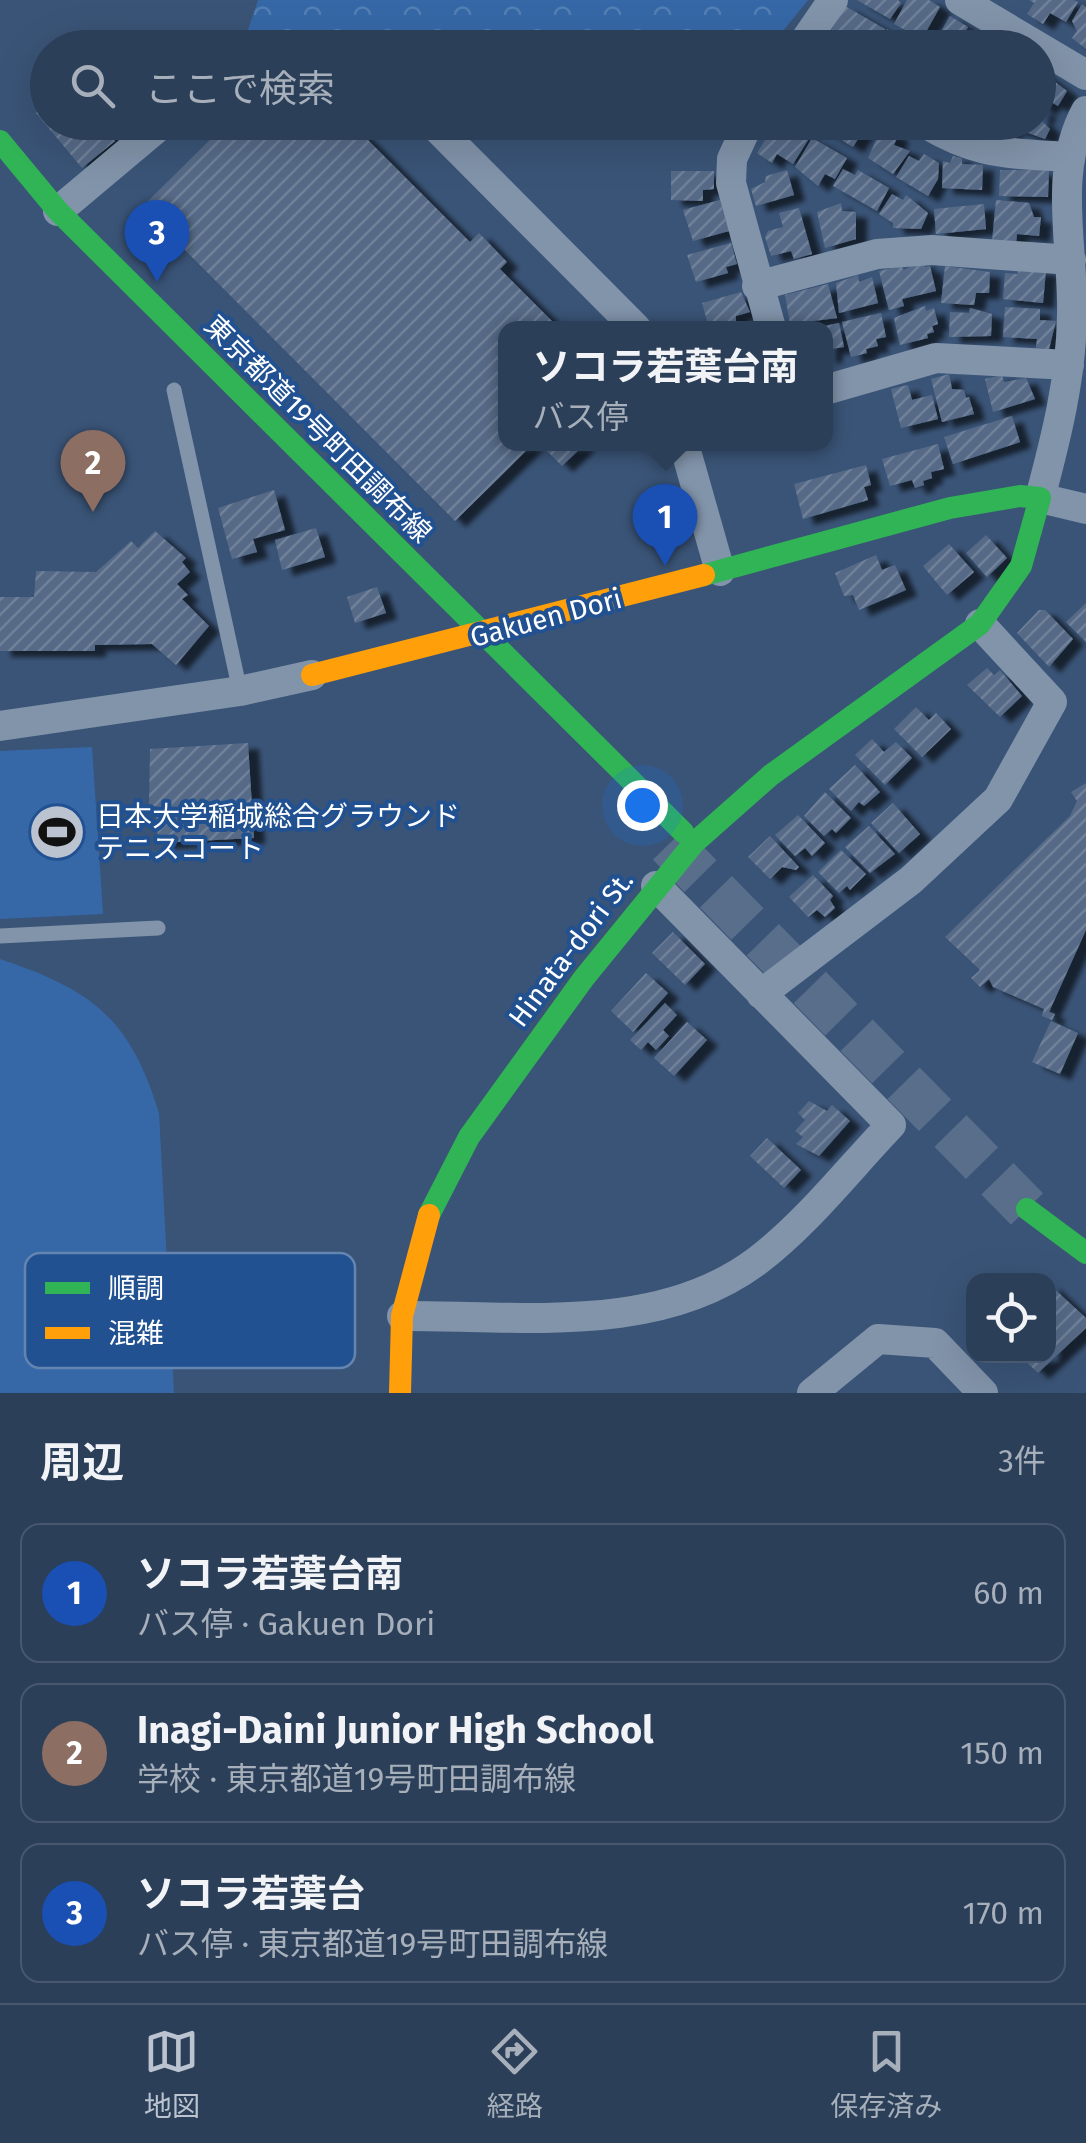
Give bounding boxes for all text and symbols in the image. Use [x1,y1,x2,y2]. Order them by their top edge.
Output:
search box [30,30,1056,140]
icon: search [65,58,120,113]
text: ここで検索 [145,66,335,112]
pin: 3 [124,200,190,282]
street label: 東京都道19号町田調布線 [198,309,438,549]
popup [498,321,833,451]
text: ソコラ若葉台南 [532,344,799,390]
text: バス停 [532,398,629,436]
pin: 2 [61,430,126,512]
pin: 1 [632,484,698,566]
street label: Gakuen Dori [467,582,625,654]
your location [617,780,668,831]
place label: 日本大学稲城総合グラウンド テニスコート [96,800,460,865]
sports icon: 日本大学稲城総合グラウンド テニスコート [27,802,87,862]
street label: Hinata-dori St. [502,865,640,1033]
legend [25,1253,355,1368]
text: 順調 [108,1272,164,1305]
map controls [966,1273,1056,1363]
button: locate [966,1273,1056,1363]
text: 混雑 [108,1317,164,1350]
text: 周辺 [40,1438,124,1488]
text: 3件 [998,1442,1046,1480]
text: ソコラ若葉台南 [137,1551,403,1597]
text: 1 [67,1574,82,1612]
text: 60 m [973,1574,1044,1612]
text: バス停 · Gakuen Dori [137,1605,435,1643]
text: Inagi-Daini Junior High School [137,1707,653,1753]
text: 2 [66,1734,83,1772]
text: 150 m [960,1734,1044,1772]
text: 学校 · 東京都道19号町田調布線 [137,1760,576,1798]
text: ソコラ若葉台 [137,1871,365,1917]
text: 3 [66,1894,83,1932]
text: 170 m [963,1894,1044,1932]
text: バス停 · 東京都道19号町田調布線 [137,1925,608,1963]
tab: 地図 [144,2024,200,2124]
tab: 経路 [487,2024,543,2124]
tab: 保存済み [830,2024,942,2124]

